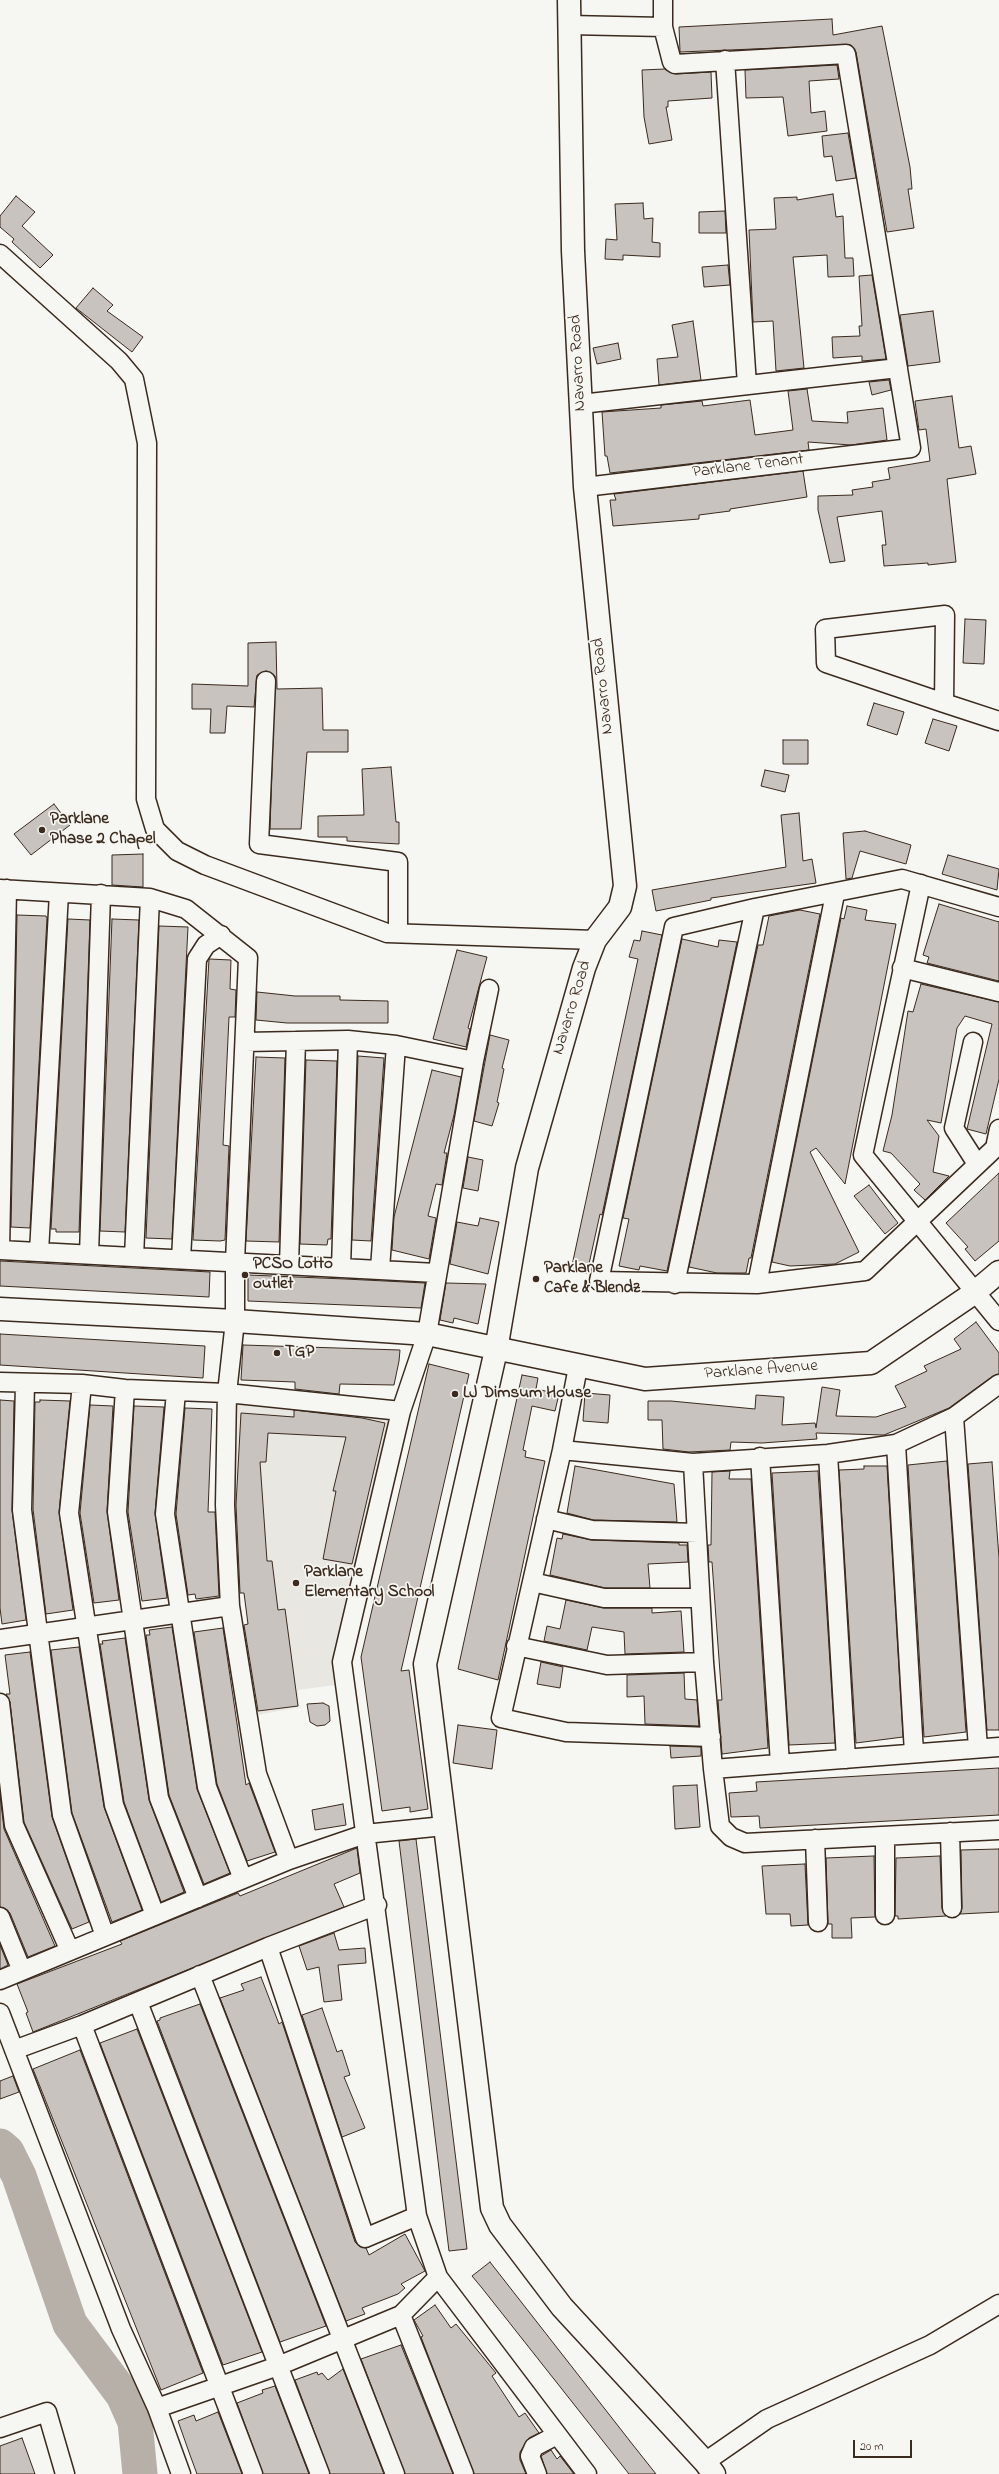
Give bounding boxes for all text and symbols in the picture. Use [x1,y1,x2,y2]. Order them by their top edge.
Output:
street label: Navarro Road [566,314,592,412]
street label: Parklane Tenant [691,450,805,484]
street label: Navarro Road [589,637,619,735]
place label: Parklane Phase 2 Chapel [50,810,156,850]
marker: Parklane Phase 2 Chapel [37,825,47,835]
street label: Navarro Road [549,959,597,1057]
place label: PCSO Lotto outlet [253,1255,333,1295]
place label: Parklane Cafe & Blendz [544,1259,640,1299]
marker: PCSO Lotto outlet [240,1270,250,1280]
marker: Parklane Cafe & Blendz [531,1274,541,1284]
place label: TGP [285,1343,314,1363]
marker: TGP [272,1348,282,1358]
street label: Parklane Avenue [704,1357,818,1385]
place label: LJ Dimsum House [463,1384,591,1404]
marker: LJ Dimsum House [450,1389,460,1399]
place label: Parklane Elementary School [304,1563,434,1603]
marker: Parklane Elementary School [291,1578,301,1588]
scale bar [855,2432,914,2458]
text: 20 m [860,2438,883,2456]

